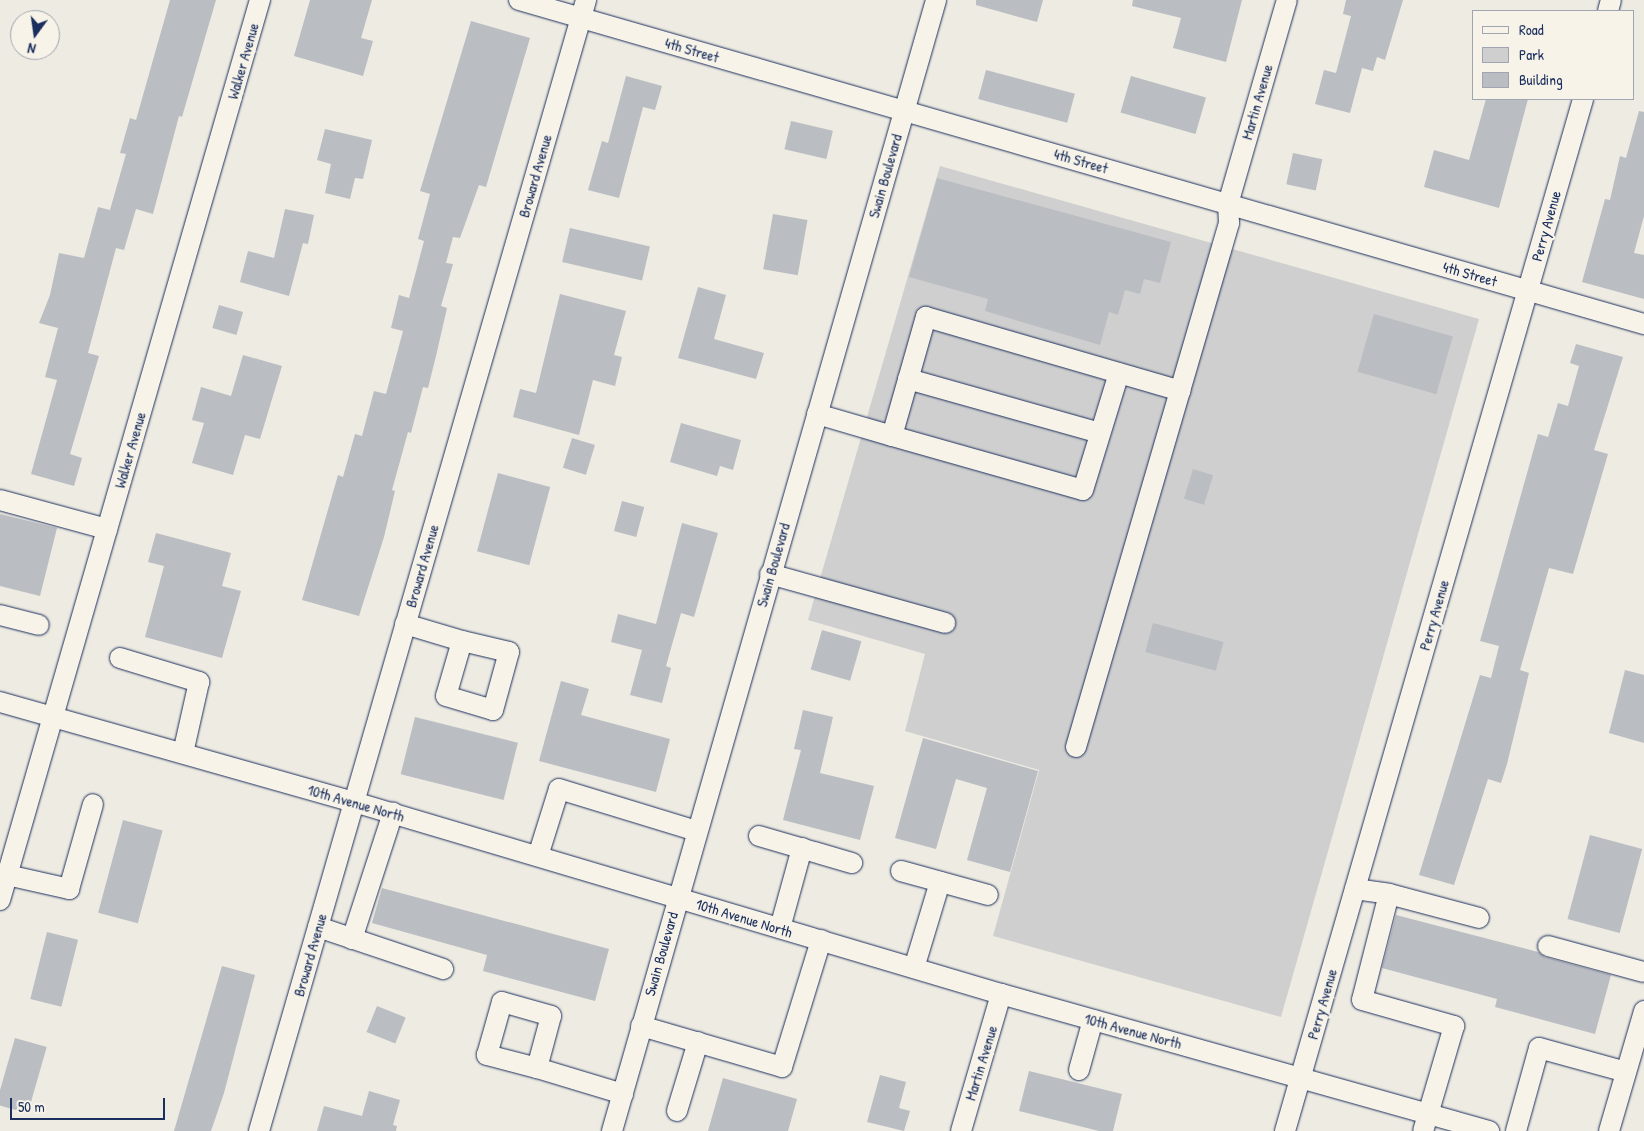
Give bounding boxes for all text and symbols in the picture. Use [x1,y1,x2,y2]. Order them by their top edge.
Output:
north arrow [10,10,60,60]
legend [1472,10,1634,100]
text: Road [1519,19,1544,40]
street label: Walker Avenue [224,21,262,101]
street label: 4th Street [663,34,721,66]
text: N [26,39,37,59]
text: Park [1519,44,1544,65]
street label: Martin Avenue [1238,62,1276,142]
text: Building [1519,69,1563,90]
street label: Broward Avenue [515,132,555,220]
street label: Swain Boulevard [864,132,906,220]
street label: 4th Street [1052,145,1110,177]
street label: Perry Avenue [1527,189,1565,263]
street label: 4th Street [1441,258,1499,290]
street label: Walker Avenue [111,410,149,490]
street label: Swain Boulevard [752,521,794,609]
street label: Broward Avenue [402,522,442,610]
street label: Perry Avenue [1415,578,1453,652]
street label: 10th Avenue North [306,781,406,825]
street label: 10th Avenue North [694,895,794,941]
street label: Swain Boulevard [640,910,682,998]
street label: Broward Avenue [290,911,330,999]
street label: Perry Avenue [1303,967,1341,1041]
street label: 10th Avenue North [1082,1009,1184,1053]
street label: Martin Avenue [961,1023,1001,1103]
scale bar [12,1088,168,1120]
text: 50 m [18,1096,45,1117]

